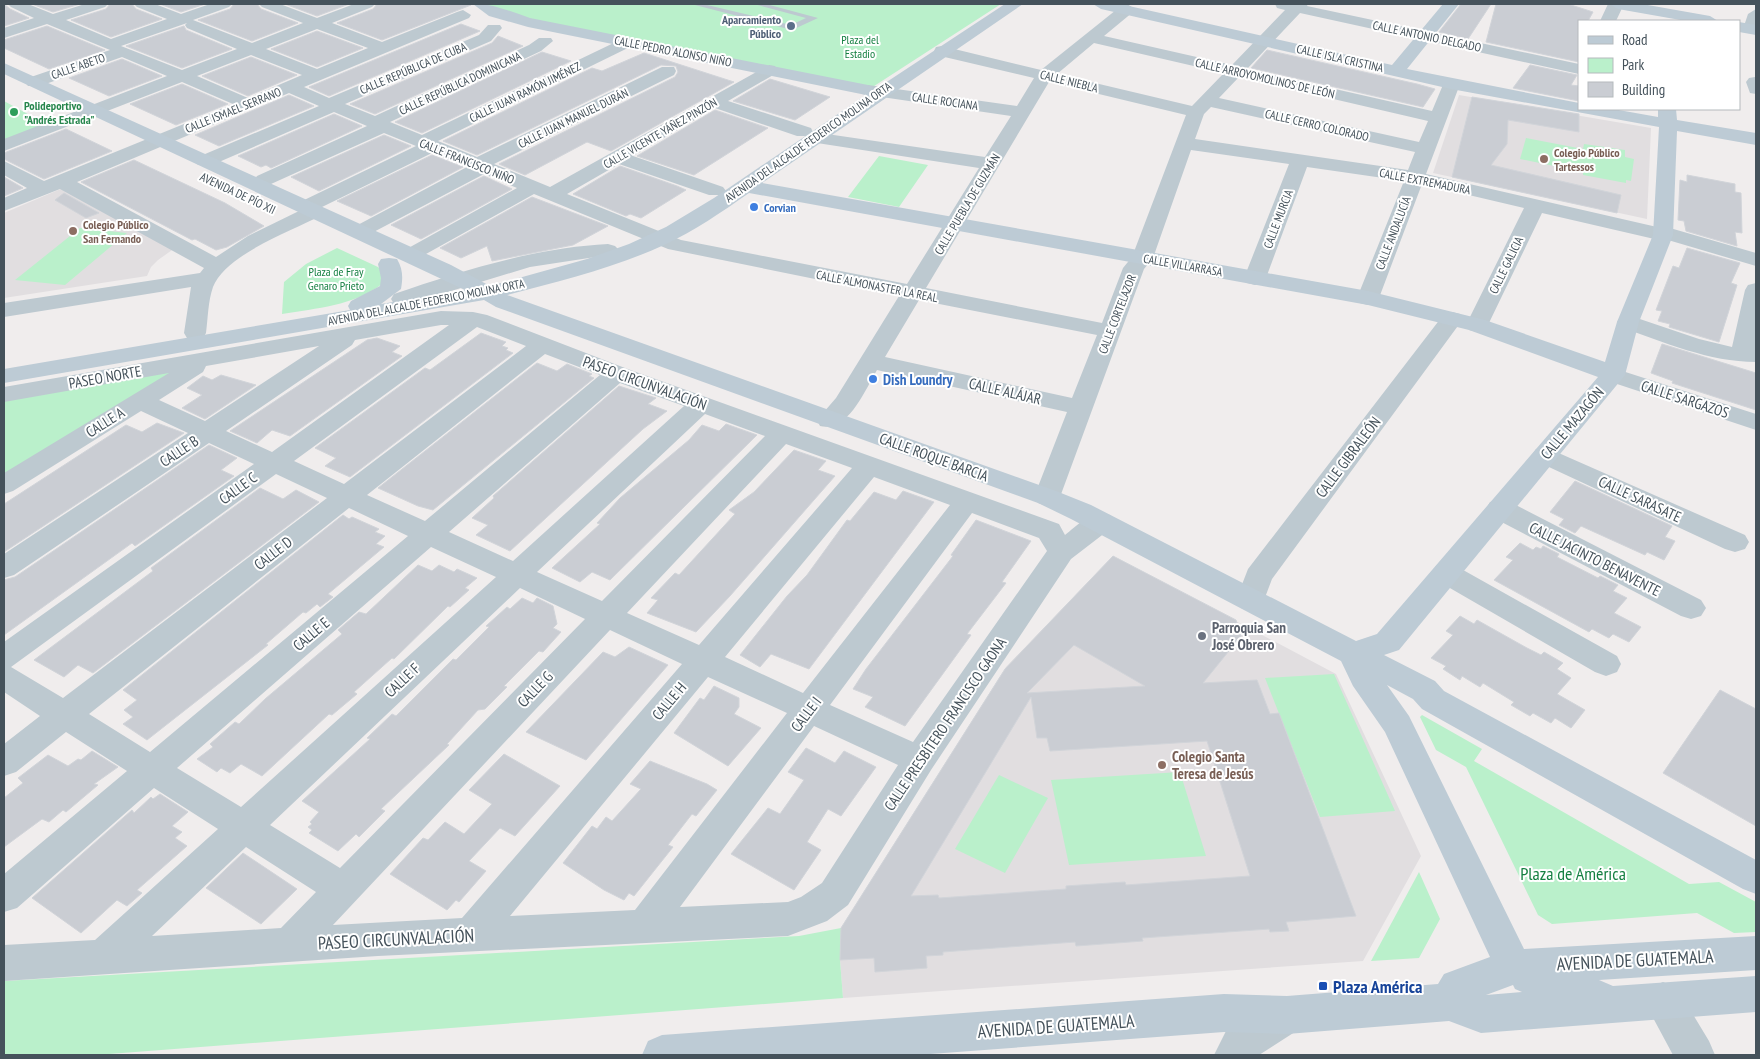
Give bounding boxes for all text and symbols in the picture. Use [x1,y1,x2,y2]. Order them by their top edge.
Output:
place label: Aparcamiento Público [721,12,782,41]
street label: CALLE ANTONIO DELGADO [1371,17,1483,55]
marker: Aparcamiento Público [785,20,797,32]
legend [1578,20,1740,110]
text: Road [1622,30,1648,49]
street label: CALLE PEDRO ALONSO NIÑO [613,32,733,70]
park label: Plaza del Estadio [841,32,879,61]
street label: CALLE REPÚBLICA DE CUBA [357,39,469,97]
street label: CALLE ISLA CRISTINA [1295,41,1385,75]
street label: CALLE REPÚBLICA DOMINICANA [396,48,524,118]
street label: CALLE ABETO [49,50,107,82]
street label: CALLE ARROYOMOLINOS DE LEÓN [1194,55,1336,101]
text: Park [1622,55,1644,74]
street label: CALLE JUAN RAMÓN JIMÉNEZ [467,58,583,126]
street label: CALLE NIEBLA [1038,67,1100,96]
street label: AVENIDA DEL ALCALDE FEDERICO MOLINA ORTA [722,78,894,206]
text: Building [1622,80,1665,99]
street label: CALLE ISMAEL SERRANO [183,84,284,136]
street label: CALLE JUAN MANUEL DURÁN [515,85,631,151]
street label: CALLE ROCIANA [911,89,979,113]
street label: CALLE VICENTE YÁÑEZ PINZÓN [601,94,719,172]
place label: Polideportivo "Andrés Estrada" [24,98,94,127]
marker: Polideportivo "Andrés Estrada" [8,106,20,118]
street label: CALLE CERRO COLORADO [1264,106,1371,144]
street label: CALLE FRANCISCO NIÑO [417,135,517,187]
place label: Colegio Público Tartessos [1554,145,1620,174]
street label: CALLE PUEBLA DE GUZMÁN [931,151,1003,257]
marker: Colegio Público Tartessos [1538,153,1550,165]
street label: CALLE EXTREMADURA [1378,165,1472,197]
street label: AVENIDA DE PÍO XII [198,169,278,217]
street label: CALLE MURCIA [1260,187,1296,251]
street label: CALLE ANDALUCÍA [1372,194,1414,272]
place label: Corvian [764,200,796,215]
marker: Corvian [748,201,760,213]
place label: Colegio Público San Fernando [83,217,149,246]
marker: Colegio Público San Fernando [67,225,79,237]
street label: CALLE GALICIA [1486,234,1526,296]
street label: CALLE VILLARRASA [1142,251,1224,279]
park label: Plaza de Fray Genaro Prieto [308,264,364,293]
street label: CALLE ALMONASTER LA REAL [815,267,939,305]
street label: CALLE CORTELAZOR [1095,272,1139,356]
street label: AVENIDA DEL ALCALDE FEDERICO MOLINA ORTA [326,275,526,328]
street label: PASEO CIRCUNVALACIÓN [580,352,710,414]
street label: PASEO NORTE [67,361,143,393]
place label: Dish Loundry [883,370,954,389]
marker: Dish Loundry [867,373,879,385]
street label: CALLE ALÁJAR [967,373,1043,409]
street label: CALLE SARGAZOS [1639,376,1731,422]
street label: CALLE MAZAGÓN [1536,383,1608,463]
street label: CALLE A [82,402,129,441]
street label: CALLE GIBRALEÓN [1311,413,1385,501]
street label: CALLE ROQUE BARCIA [877,428,992,486]
street label: CALLE B [156,431,202,471]
street label: CALLE C [215,468,261,508]
street label: CALLE SARASATE [1596,472,1684,526]
street label: CALLE JACINTO BENAVENTE [1526,518,1664,600]
street label: CALLE D [250,532,296,574]
street label: CALLE E [289,613,333,655]
place label: Parroquia San José Obrero [1211,618,1286,654]
marker: Parroquia San José Obrero [1196,630,1208,642]
street label: CALLE PRESBÍTERO FRANCISCO GAONA [880,633,1011,814]
street label: CALLE F [380,659,424,701]
street label: CALLE G [513,667,557,711]
street label: CALLE H [648,678,690,724]
street label: CALLE I [787,693,825,735]
place label: Colegio Santa Teresa de Jesús [1172,747,1253,783]
marker: Colegio Santa Teresa de Jesús [1156,759,1168,771]
park label: Plaza de América [1520,862,1626,885]
street label: PASEO CIRCUNVALACIÓN [317,923,475,955]
street label: AVENIDA DE GUATEMALA [1556,944,1715,976]
place label: Plaza América [1333,975,1422,998]
marker: Plaza América [1317,980,1329,992]
street label: AVENIDA DE GUATEMALA [977,1009,1136,1043]

